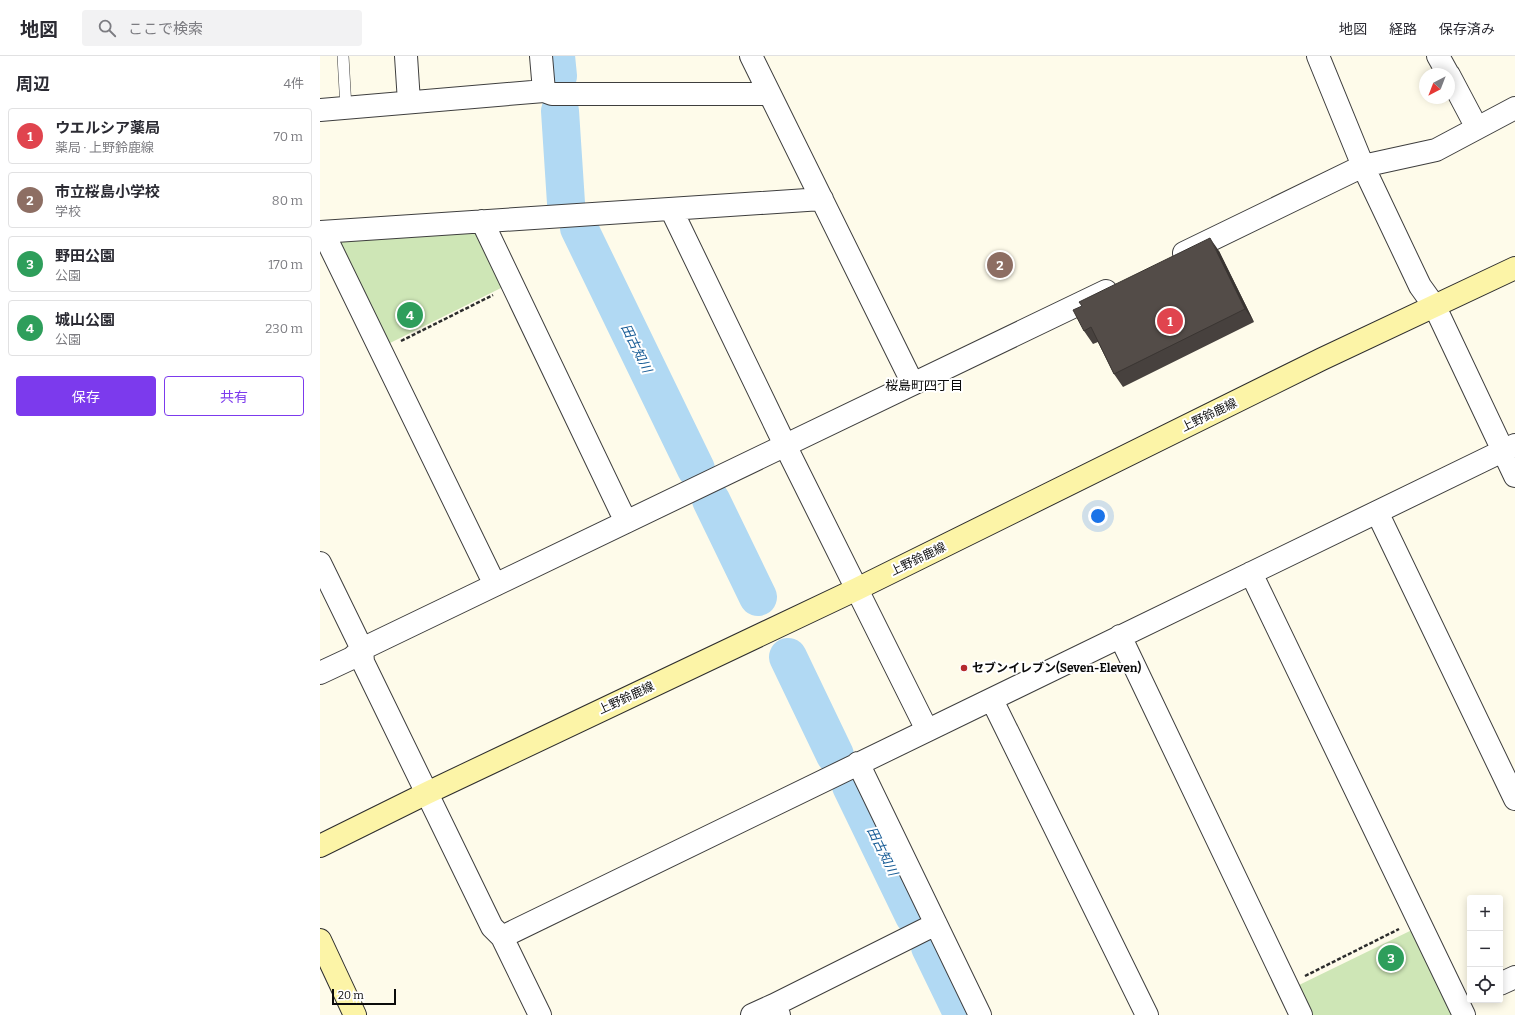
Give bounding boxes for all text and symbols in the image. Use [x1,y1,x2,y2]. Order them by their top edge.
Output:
search box [82,10,362,46]
icon: search [96,17,118,39]
text: 地図 [20,18,58,41]
text: ここで検索 [128,20,203,38]
text: 地図 [1339,21,1367,38]
text: 経路 [1389,21,1417,38]
text: 保存済み [1439,21,1495,38]
north arrow [1419,68,1455,104]
text: 周辺 [16,74,50,95]
text: 4件 [283,76,304,91]
text: ウエルシア薬局 [55,119,160,137]
text: 1 [27,129,33,144]
text: 70 m [273,129,303,144]
text: 薬局 · 上野鈴鹿線 [55,140,154,155]
text: 市立桜島小学校 [55,183,160,201]
text: 2 [26,193,34,208]
text: 80 m [272,193,303,208]
text: 学校 [55,204,81,219]
text: 野田公園 [55,247,115,265]
pin: 2 [987,250,1013,280]
text: 3 [26,257,34,272]
text: 170 m [268,257,303,272]
text: 公園 [55,268,81,283]
pin: 4 [397,300,423,330]
pin: 1 [1157,306,1183,336]
text: 城山公園 [55,311,115,329]
text: 4 [26,321,34,336]
text: 230 m [265,321,303,336]
water label: 田古知川 [618,322,656,377]
text: 公園 [55,332,81,347]
button: 保存 [16,376,156,416]
button: 共有 [164,376,304,416]
district label: 桜島町四丁目 [885,378,963,393]
street label: 上野鈴鹿線 [1179,396,1239,434]
your location [1088,506,1108,526]
street label: 上野鈴鹿線 [888,540,948,578]
place label: セブンイレブン(Seven-Eleven) [972,660,1142,675]
marker: セブンイレブン(Seven-Eleven) [959,663,969,673]
street label: 上野鈴鹿線 [596,679,656,717]
water label: 田古知川 [864,825,902,880]
map controls [1467,895,1503,1003]
button: + [1467,895,1503,931]
button: − [1467,931,1503,967]
pin: 3 [1378,943,1404,973]
button: locate [1467,967,1503,1003]
scale bar [332,987,396,1006]
text: 20 m [338,989,364,1002]

